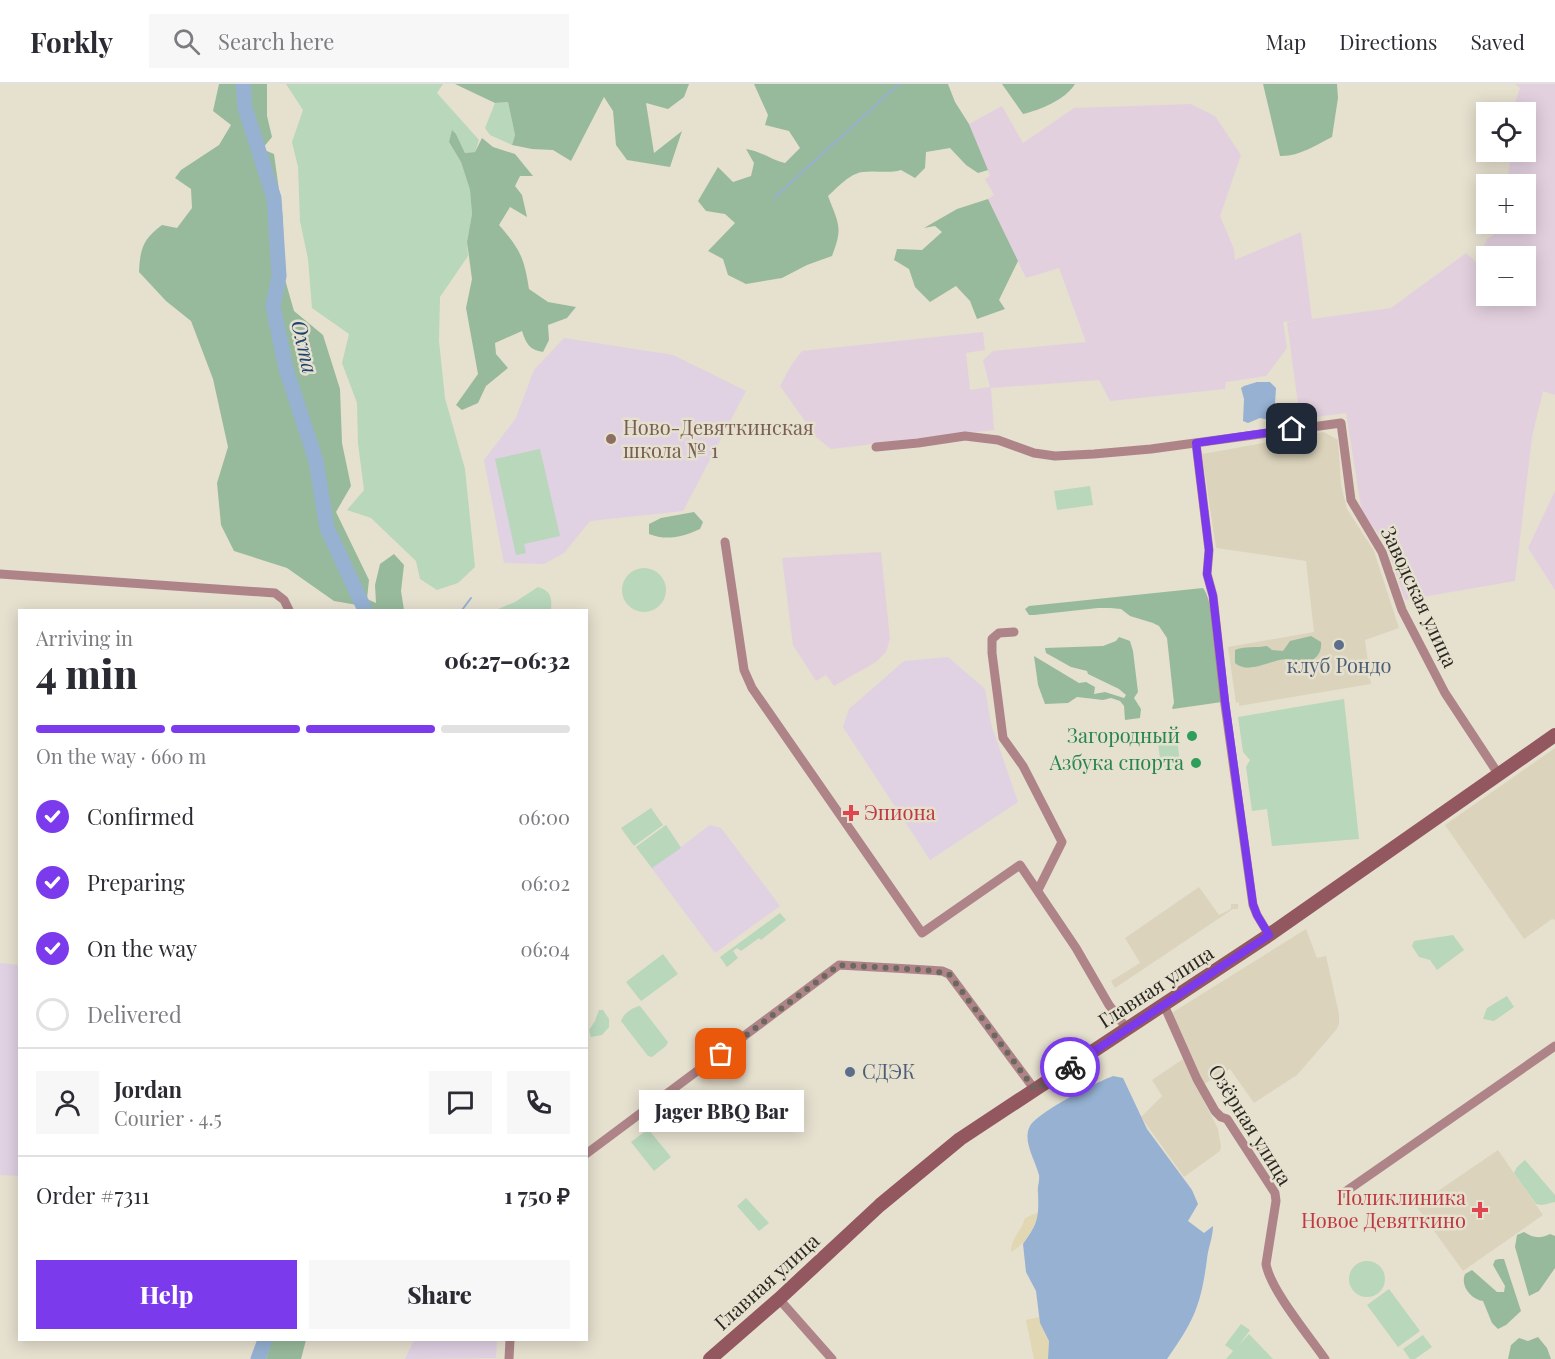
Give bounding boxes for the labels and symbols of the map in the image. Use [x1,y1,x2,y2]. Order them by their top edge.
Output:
water label: Охта [286,317,326,376]
pin [1266,403,1317,454]
place label: Ново-Девяткинская школа № 1 [623,413,814,463]
marker: Ново-Девяткинская школа № 1 [604,432,618,446]
street label: Заводская улица [1376,521,1465,671]
marker: клуб Рондо [1332,638,1346,652]
place label: клуб Рондо [1286,651,1392,678]
place label: Загородный [1067,721,1180,748]
marker: Загородный [1185,729,1199,743]
place label: Азбука спорта [1048,748,1184,775]
marker: Азбука спорта [1189,756,1203,770]
place label: Эпиона [864,798,936,825]
marker: Эпиона [842,804,860,822]
street label: Главная улица [1092,938,1218,1033]
pin [695,1028,746,1079]
courier [1040,1037,1100,1097]
place label: СДЭК [862,1057,916,1084]
street label: Озёрная улица [1203,1059,1299,1190]
marker: СДЭК [843,1065,857,1079]
callout: Jager BBQ Bar [638,1090,804,1132]
place label: Поликлиника Новое Девяткино [1301,1183,1466,1233]
marker: Поликлиника Новое Девяткино [1471,1201,1489,1219]
street label: Главная улица [708,1226,824,1335]

